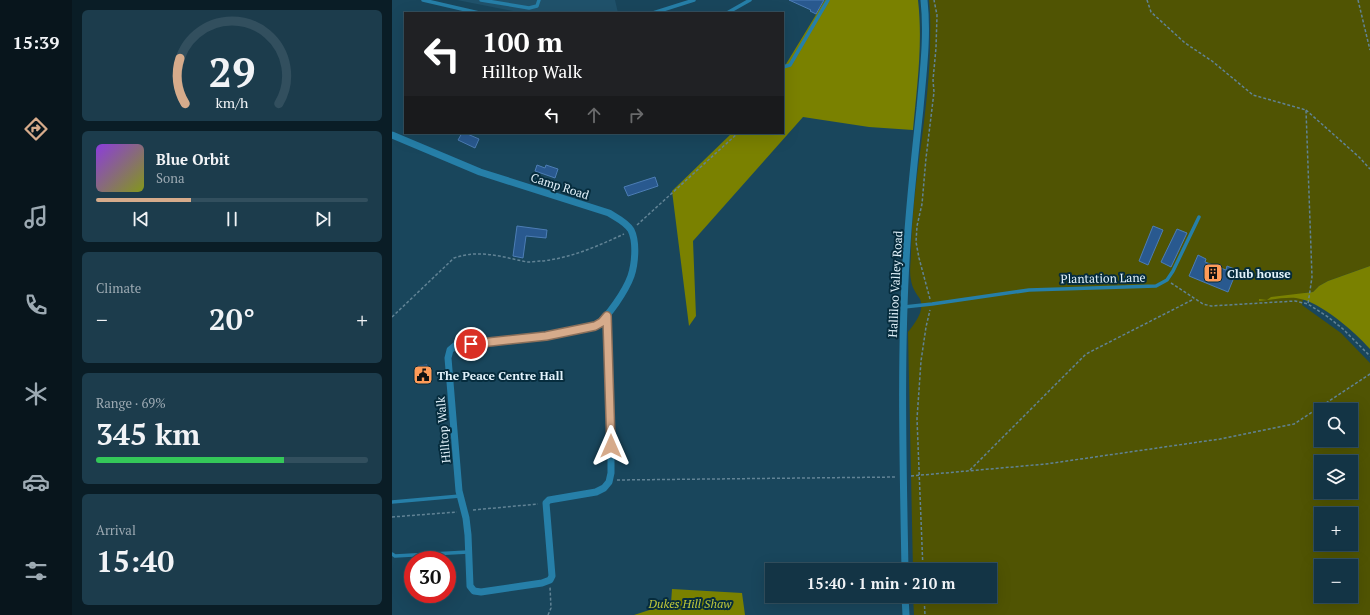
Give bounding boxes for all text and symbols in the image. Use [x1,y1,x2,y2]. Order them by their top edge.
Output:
text: 100 m [482,23,563,60]
icon: left [416,28,468,80]
text: 15:39 [13,30,59,54]
text: 29 [208,43,256,98]
text: Hilltop Walk [482,59,582,83]
text: km/h [216,92,249,111]
icon: left [541,104,563,126]
icon: ahead [583,104,605,126]
icon: right [625,104,647,126]
icon: directions [22,115,50,143]
text: Blue Orbit [156,149,230,169]
text: Sona [156,169,184,187]
street label: Camp Road [529,169,591,203]
icon: music [22,203,50,231]
icon: previous [130,208,152,230]
icon: pause [221,208,243,230]
icon: next [312,208,334,230]
street label: Halliloo Valley Road [885,230,905,338]
building icon: Club house [1202,262,1224,284]
place label: Club house [1227,266,1291,281]
street label: Plantation Lane [1060,270,1146,286]
text: Climate [96,279,141,297]
icon: phone [22,291,50,319]
text: 20° [209,299,255,339]
text: − [96,305,108,334]
text: + [356,305,368,334]
pin [454,327,488,361]
icon: arrive [460,333,482,355]
public building icon: The Peace Centre Hall [412,364,434,386]
place label: The Peace Centre Hall [437,368,563,383]
icon: climate [22,380,50,408]
text: Range · 69% [96,394,166,412]
street label: Hilltop Walk [433,395,453,464]
map controls [1314,403,1358,603]
button: search [1314,403,1358,447]
text: 345 km [96,414,200,454]
position arrow [590,425,632,467]
button: layers [1314,455,1358,499]
icon: car [22,468,50,496]
button: + [1314,507,1358,551]
text: Arrival [96,521,136,539]
text: 15:40 [96,541,174,581]
speed limit sign: 30 [404,551,456,603]
icon: filters [22,557,50,585]
button: − [1314,559,1358,603]
text: 15:40 · 1 min · 210 m [807,573,955,593]
park label: Dukes Hill Shaw [647,596,732,611]

